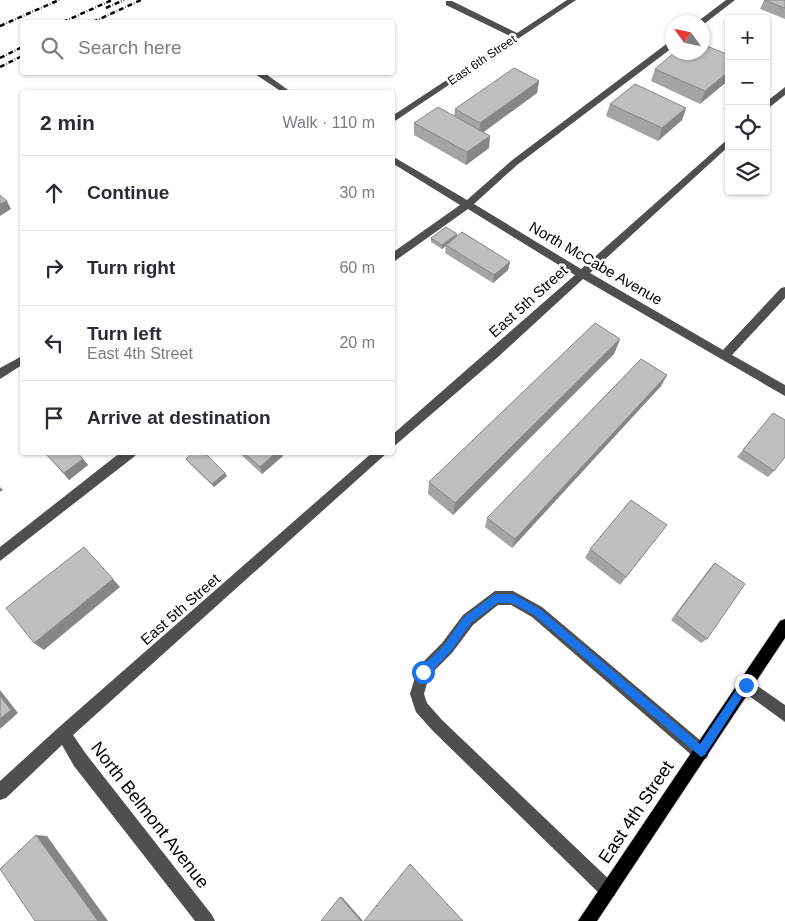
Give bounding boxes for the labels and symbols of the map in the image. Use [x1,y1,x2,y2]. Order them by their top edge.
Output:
north arrow [665,15,710,60]
street label: East 6th Street [445,32,519,88]
street label: North McCabe Avenue [527,218,665,308]
street label: East 5th Street [485,261,571,341]
street label: East 5th Street [137,569,224,648]
route start [412,661,435,684]
route end [735,674,758,697]
street label: North Belmont Avenue [87,738,213,892]
street label: East 4th Street [594,757,678,867]

